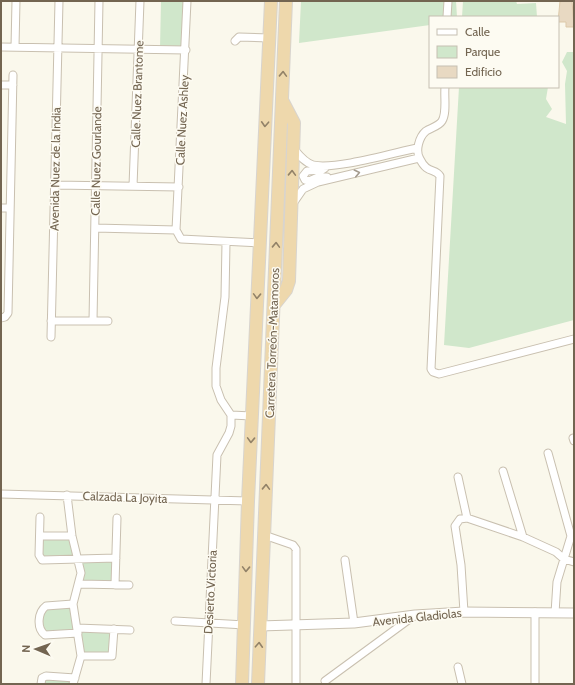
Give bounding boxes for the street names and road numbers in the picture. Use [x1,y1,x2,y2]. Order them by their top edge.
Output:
street label: Calle Nuez Brantome [128,40,146,148]
street label: Calle Nuez Ashley [172,74,192,166]
street label: Calle Nuez Gourlande [88,106,104,216]
street label: Avenida Nuez de la India [46,107,64,231]
street label: Carretera Torreón-Matamoros [262,268,282,418]
street label: Calzada La Joyita [82,488,168,506]
street label: Desierto Victoria [200,549,220,634]
street label: Avenida Gladiolas [372,605,462,629]

